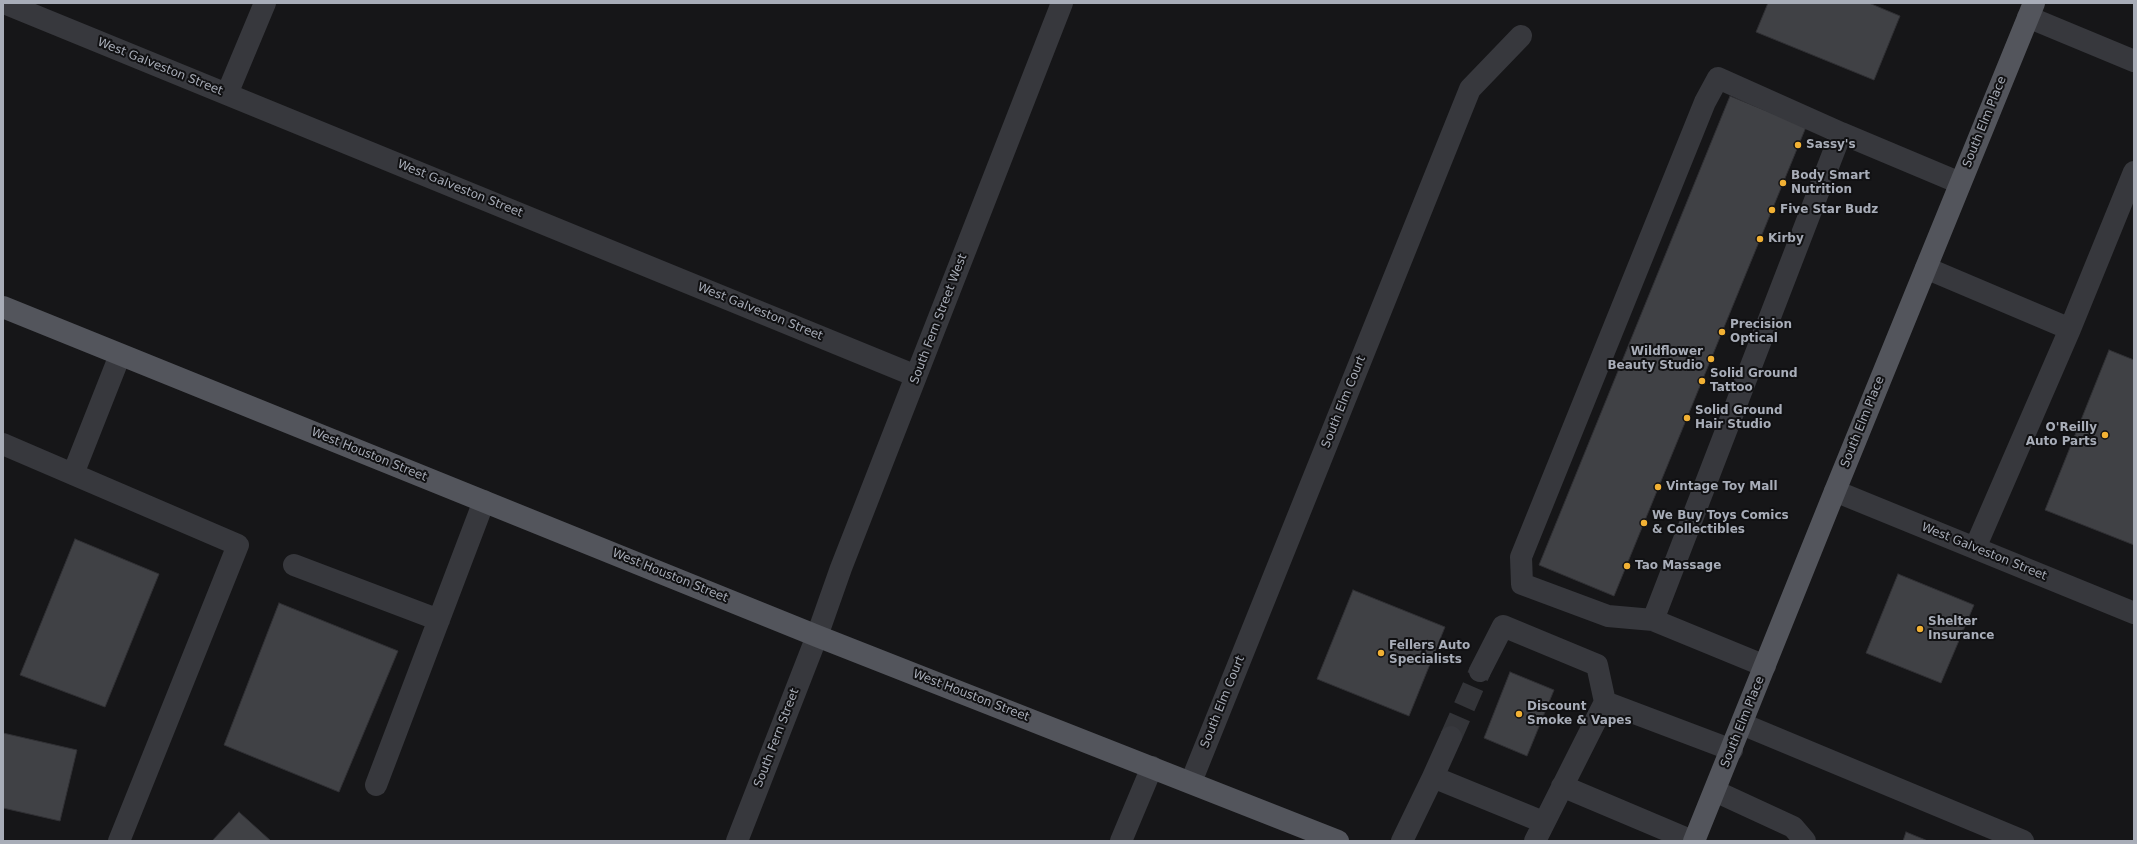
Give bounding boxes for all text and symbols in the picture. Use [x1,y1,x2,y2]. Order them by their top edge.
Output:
street label: West Galveston Street [95,35,225,99]
street label: South Elm Place [1960,74,2010,170]
place label: Sassy's [1806,138,1856,152]
marker: Sassy's [1793,140,1803,150]
street label: West Galveston Street [395,157,525,221]
place label: Body Smart Nutrition [1791,169,1870,197]
marker: Body Smart Nutrition [1778,178,1788,188]
place label: Five Star Budz [1780,203,1878,217]
marker: Five Star Budz [1767,205,1777,215]
place label: Kirby [1768,232,1804,246]
marker: Kirby [1755,234,1765,244]
street label: South Fern Street West [908,252,970,386]
street label: West Galveston Street [695,280,825,344]
place label: Precision Optical [1730,318,1792,346]
marker: Precision Optical [1717,327,1727,337]
place label: Wildflower Beauty Studio [1607,345,1703,373]
street label: South Elm Court [1319,354,1369,450]
marker: Wildflower Beauty Studio [1706,354,1716,364]
place label: Solid Ground Tattoo [1710,367,1798,395]
street label: South Elm Place [1838,374,1888,470]
marker: Solid Ground Tattoo [1697,376,1707,386]
place label: Solid Ground Hair Studio [1695,404,1783,432]
marker: Solid Ground Hair Studio [1682,413,1692,423]
place label: O'Reilly Auto Parts [2026,421,2097,449]
street label: West Houston Street [309,425,429,485]
marker: O'Reilly Auto Parts [2100,430,2110,440]
place label: Vintage Toy Mall [1666,480,1778,494]
marker: Vintage Toy Mall [1653,482,1663,492]
place label: We Buy Toys Comics & Collectibles [1652,509,1789,537]
marker: We Buy Toys Comics & Collectibles [1639,518,1649,528]
street label: West Galveston Street [1919,520,2049,584]
street label: West Houston Street [610,546,730,606]
place label: Tao Massage [1635,559,1721,573]
marker: Tao Massage [1622,561,1632,571]
place label: Shelter Insurance [1928,615,1995,643]
marker: Shelter Insurance [1915,624,1925,634]
place label: Fellers Auto Specialists [1389,639,1470,667]
marker: Fellers Auto Specialists [1376,648,1386,658]
street label: South Elm Court [1198,654,1248,750]
street label: West Houston Street [911,667,1031,725]
street label: South Elm Place [1718,674,1768,770]
street label: South Fern Street [751,686,803,790]
place label: Discount Smoke & Vapes [1527,700,1632,728]
marker: Discount Smoke & Vapes [1514,709,1524,719]

